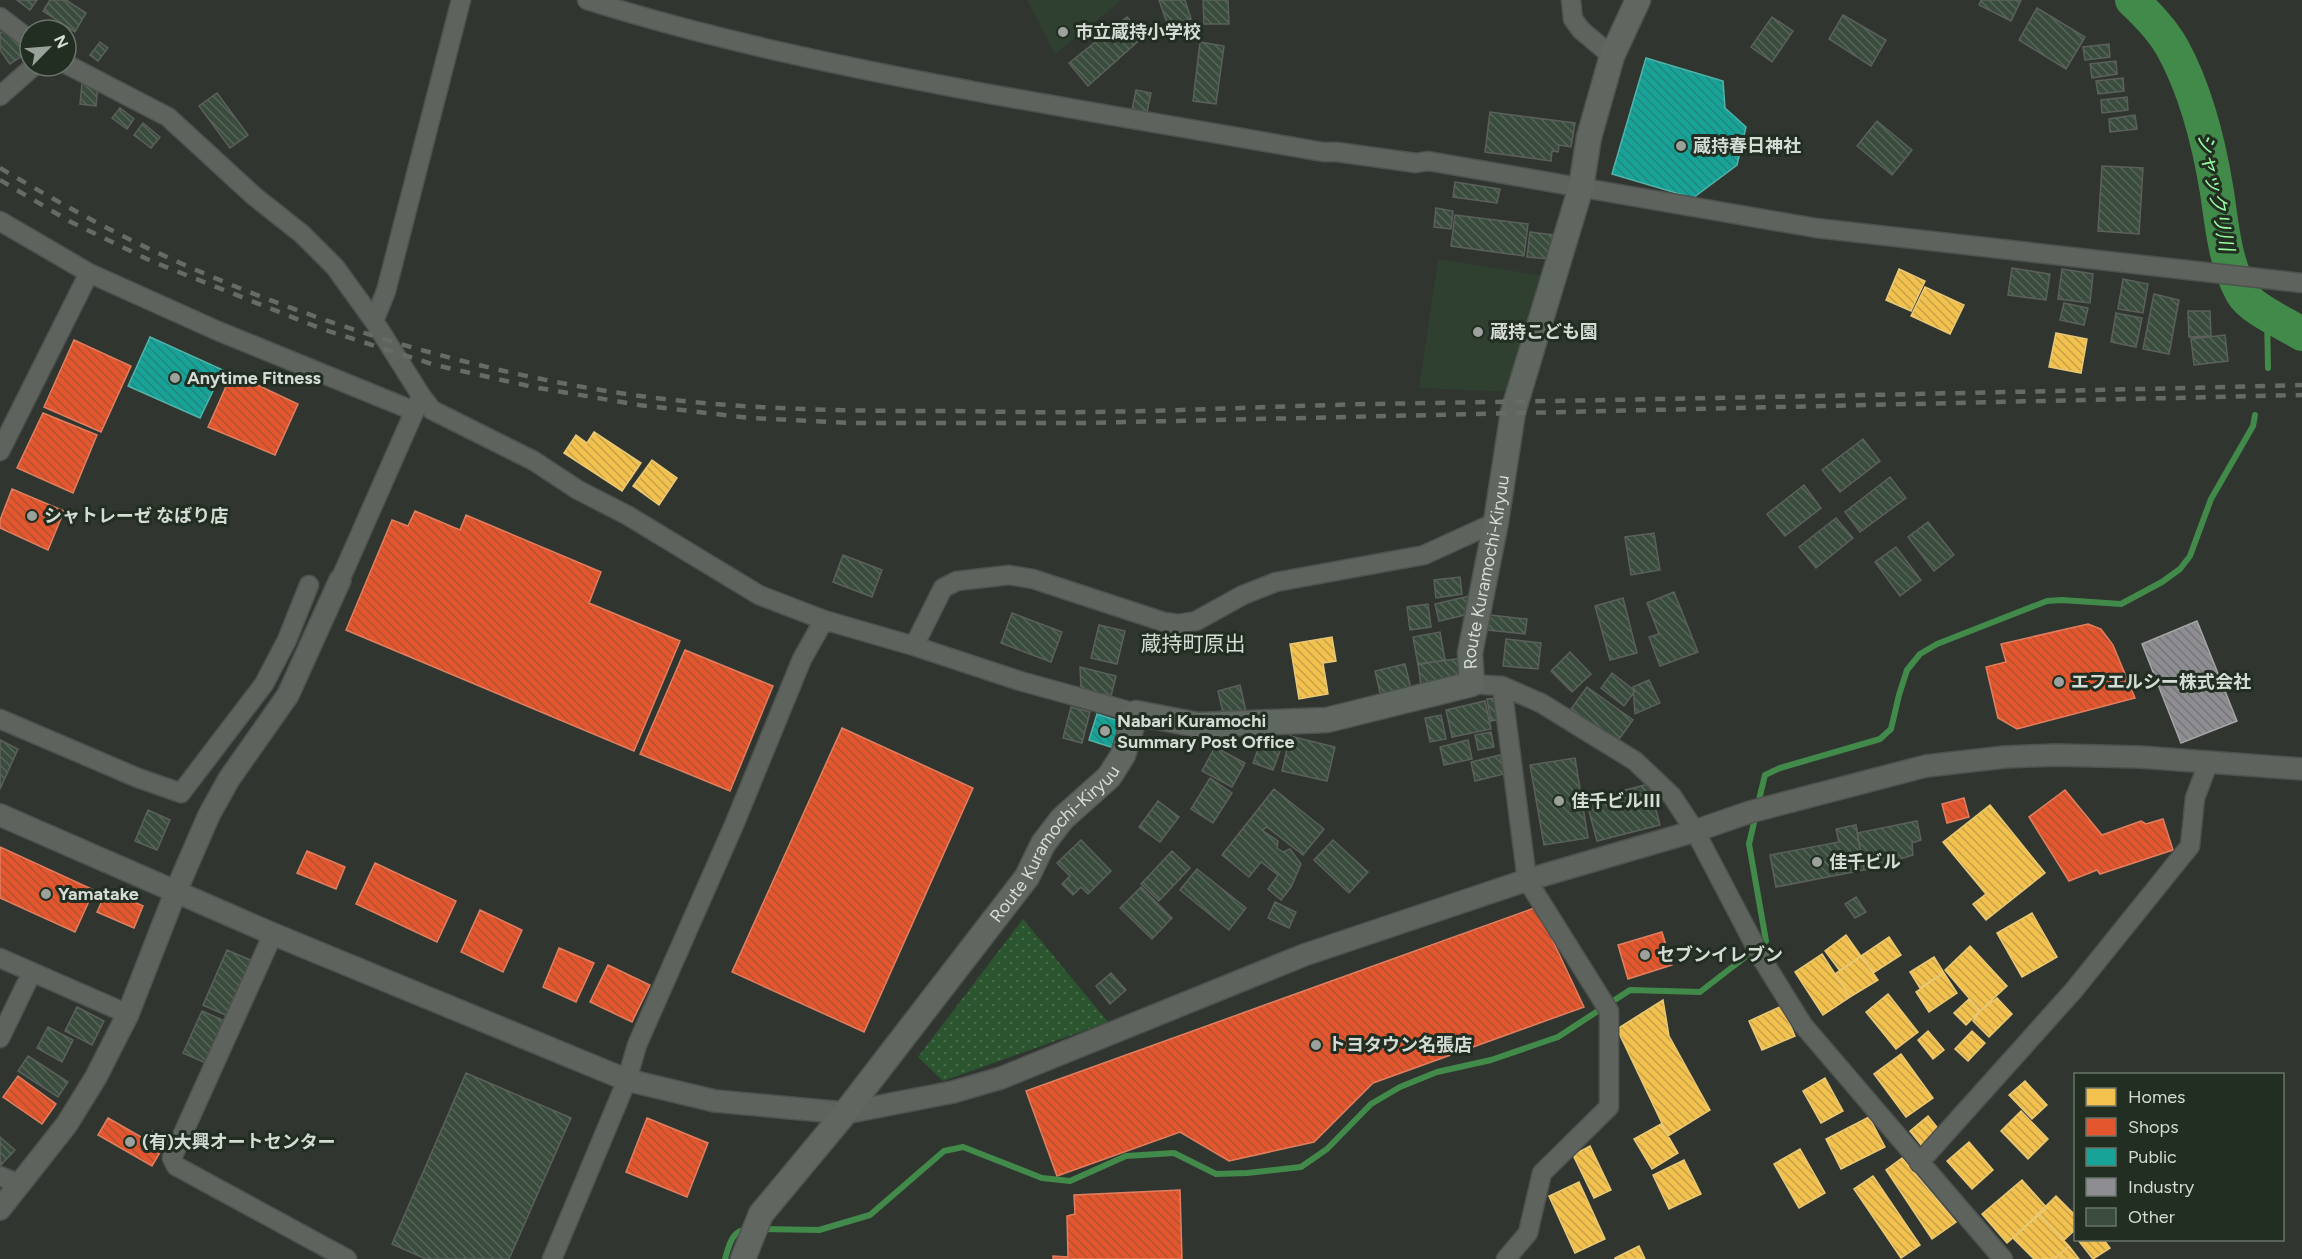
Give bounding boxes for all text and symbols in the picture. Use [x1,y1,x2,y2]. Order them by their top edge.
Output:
north arrow [18,18,78,78]
place label: 市立蔵持小学校 [1075,21,1201,43]
marker: 市立蔵持小学校 [1056,25,1070,39]
text: N [50,32,72,51]
water label: シャックリ川 [2193,131,2240,255]
place label: 蔵持春日神社 [1693,135,1801,157]
marker: 蔵持春日神社 [1674,139,1688,153]
place label: 蔵持こども園 [1490,321,1598,343]
marker: 蔵持こども園 [1471,325,1485,339]
place label: Anytime Fitness [187,367,322,389]
marker: Anytime Fitness [168,371,182,385]
street label: Route Kuramochi-Kiryuu [1458,474,1514,670]
place label: シャトレーゼ なばり店 [44,505,228,527]
marker: シャトレーゼ なばり店 [25,509,39,523]
district label: 蔵持町原出 [1141,631,1246,656]
place label: エフエルシー株式会社 [2071,671,2251,693]
marker: エフエルシー株式会社 [2052,675,2066,689]
place label: Nabari Kuramochi Summary Post Office [1117,710,1295,753]
marker: Nabari Kuramochi Summary Post Office [1098,724,1112,738]
street label: Route Kuramochi-Kiryuu [985,761,1125,927]
place label: 佳千ビルⅢ [1571,790,1661,812]
marker: 佳千ビルⅢ [1552,794,1566,808]
place label: 佳千ビル [1829,851,1901,873]
marker: 佳千ビル [1810,855,1824,869]
place label: Yamatake [58,883,139,905]
marker: Yamatake [39,887,53,901]
place label: セブンイレブン [1657,944,1783,966]
marker: セブンイレブン [1638,948,1652,962]
place label: トヨタウン名張店 [1328,1034,1472,1056]
marker: トヨタウン名張店 [1309,1038,1323,1052]
legend [2074,1073,2284,1241]
text: Homes [2128,1086,2186,1108]
text: Shops [2128,1116,2179,1138]
place label: (有)大興オートセンター [142,1131,336,1153]
marker: (有)大興オートセンター [123,1135,137,1149]
text: Public [2128,1146,2177,1168]
text: Industry [2128,1176,2195,1198]
text: Other [2128,1206,2175,1228]

